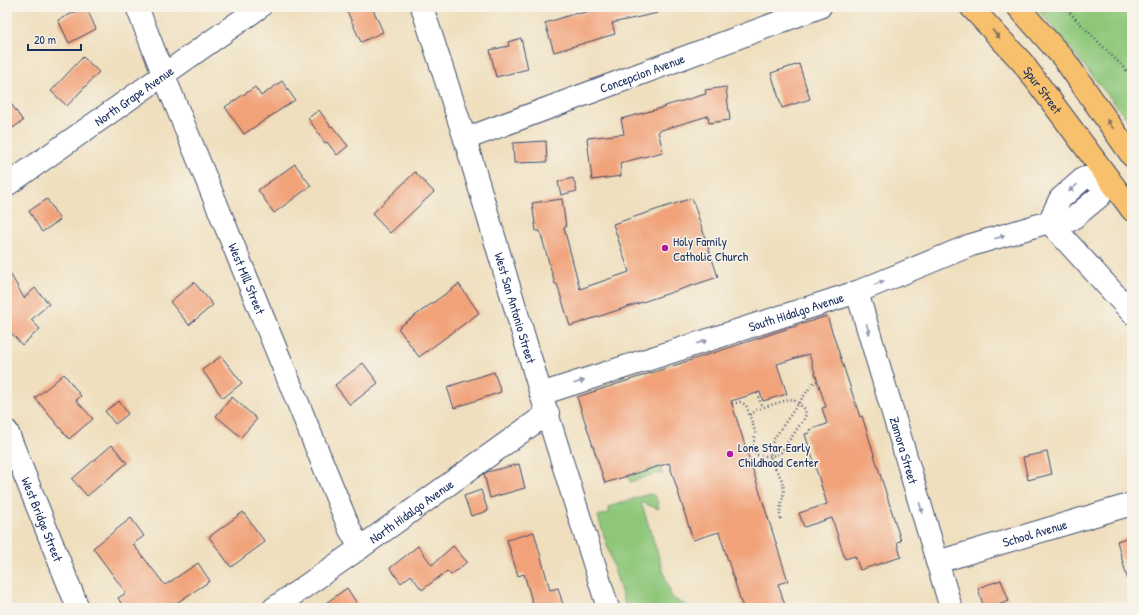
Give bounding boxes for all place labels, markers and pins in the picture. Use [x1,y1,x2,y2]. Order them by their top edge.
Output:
place label: Holy Family Catholic Church [673,232,749,265]
marker: Holy Family Catholic Church [660,243,670,253]
place label: Lone Star Early Childhood Center [738,438,819,471]
marker: Lone Star Early Childhood Center [725,449,735,459]

